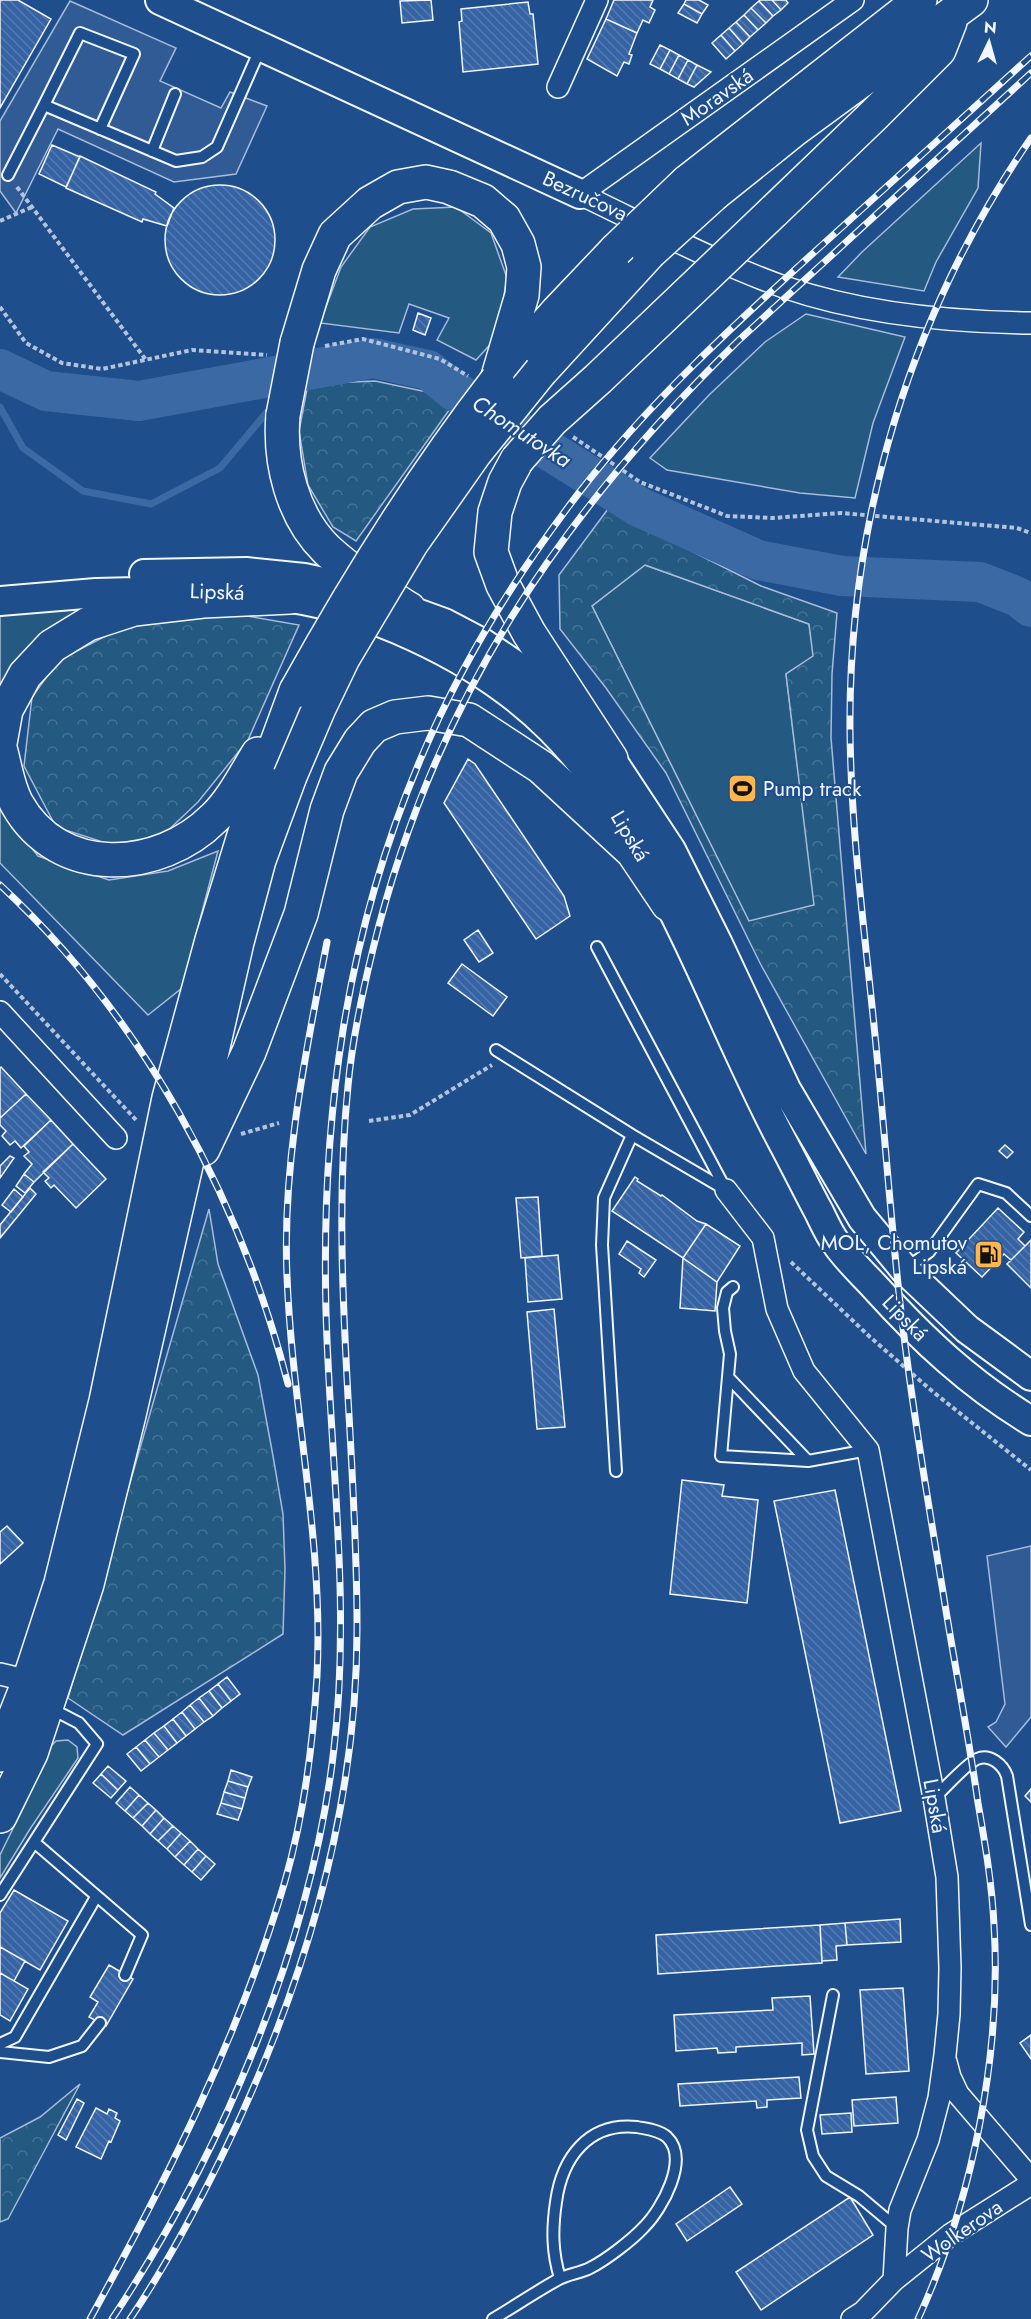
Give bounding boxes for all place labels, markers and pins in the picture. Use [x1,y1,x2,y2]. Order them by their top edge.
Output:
sports icon: Pump track [726,773,758,805]
place label: Pump track [763,774,862,804]
place label: MOL, Chomutov Lipská [821,1228,968,1282]
fuel station icon: MOL, Chomutov Lipská [972,1239,1004,1271]

